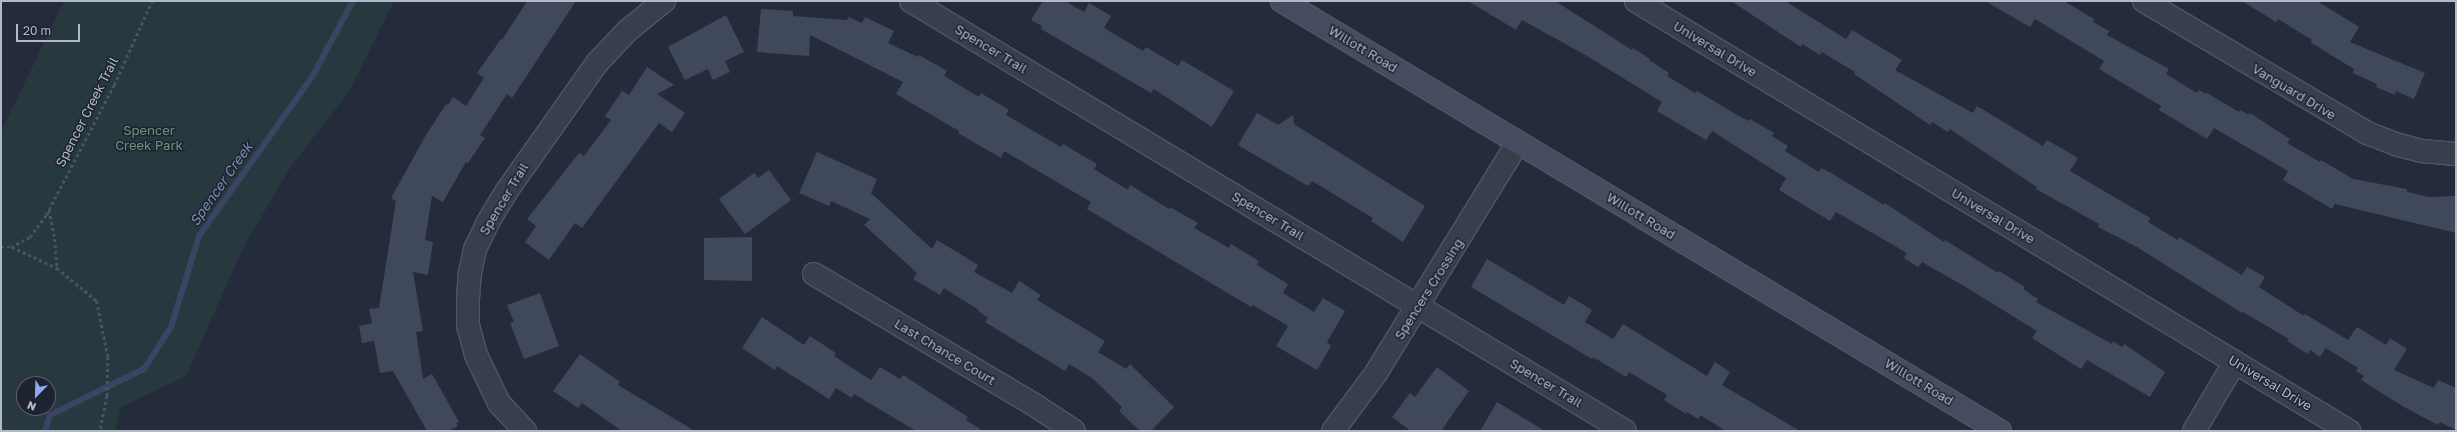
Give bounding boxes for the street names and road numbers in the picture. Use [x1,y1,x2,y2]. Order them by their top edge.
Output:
street label: Universal Drive [1670,18,1760,80]
street label: Spencer Trail [952,21,1030,77]
street label: Willott Road [1326,22,1400,76]
street label: Spencer Creek Trail [53,55,121,169]
street label: Vanguard Drive [2249,61,2339,123]
street label: Spencer Trail [476,160,532,238]
street label: Universal Drive [1948,185,2038,247]
street label: Spencer Trail [1229,188,1307,244]
street label: Willott Road [1604,189,1678,243]
street label: Spencers Crossing [1392,235,1466,343]
street label: Last Chance Court [892,316,998,388]
street label: Universal Drive [2225,352,2315,414]
street label: Spencer Trail [1507,355,1585,411]
street label: Willott Road [1882,355,1956,409]

